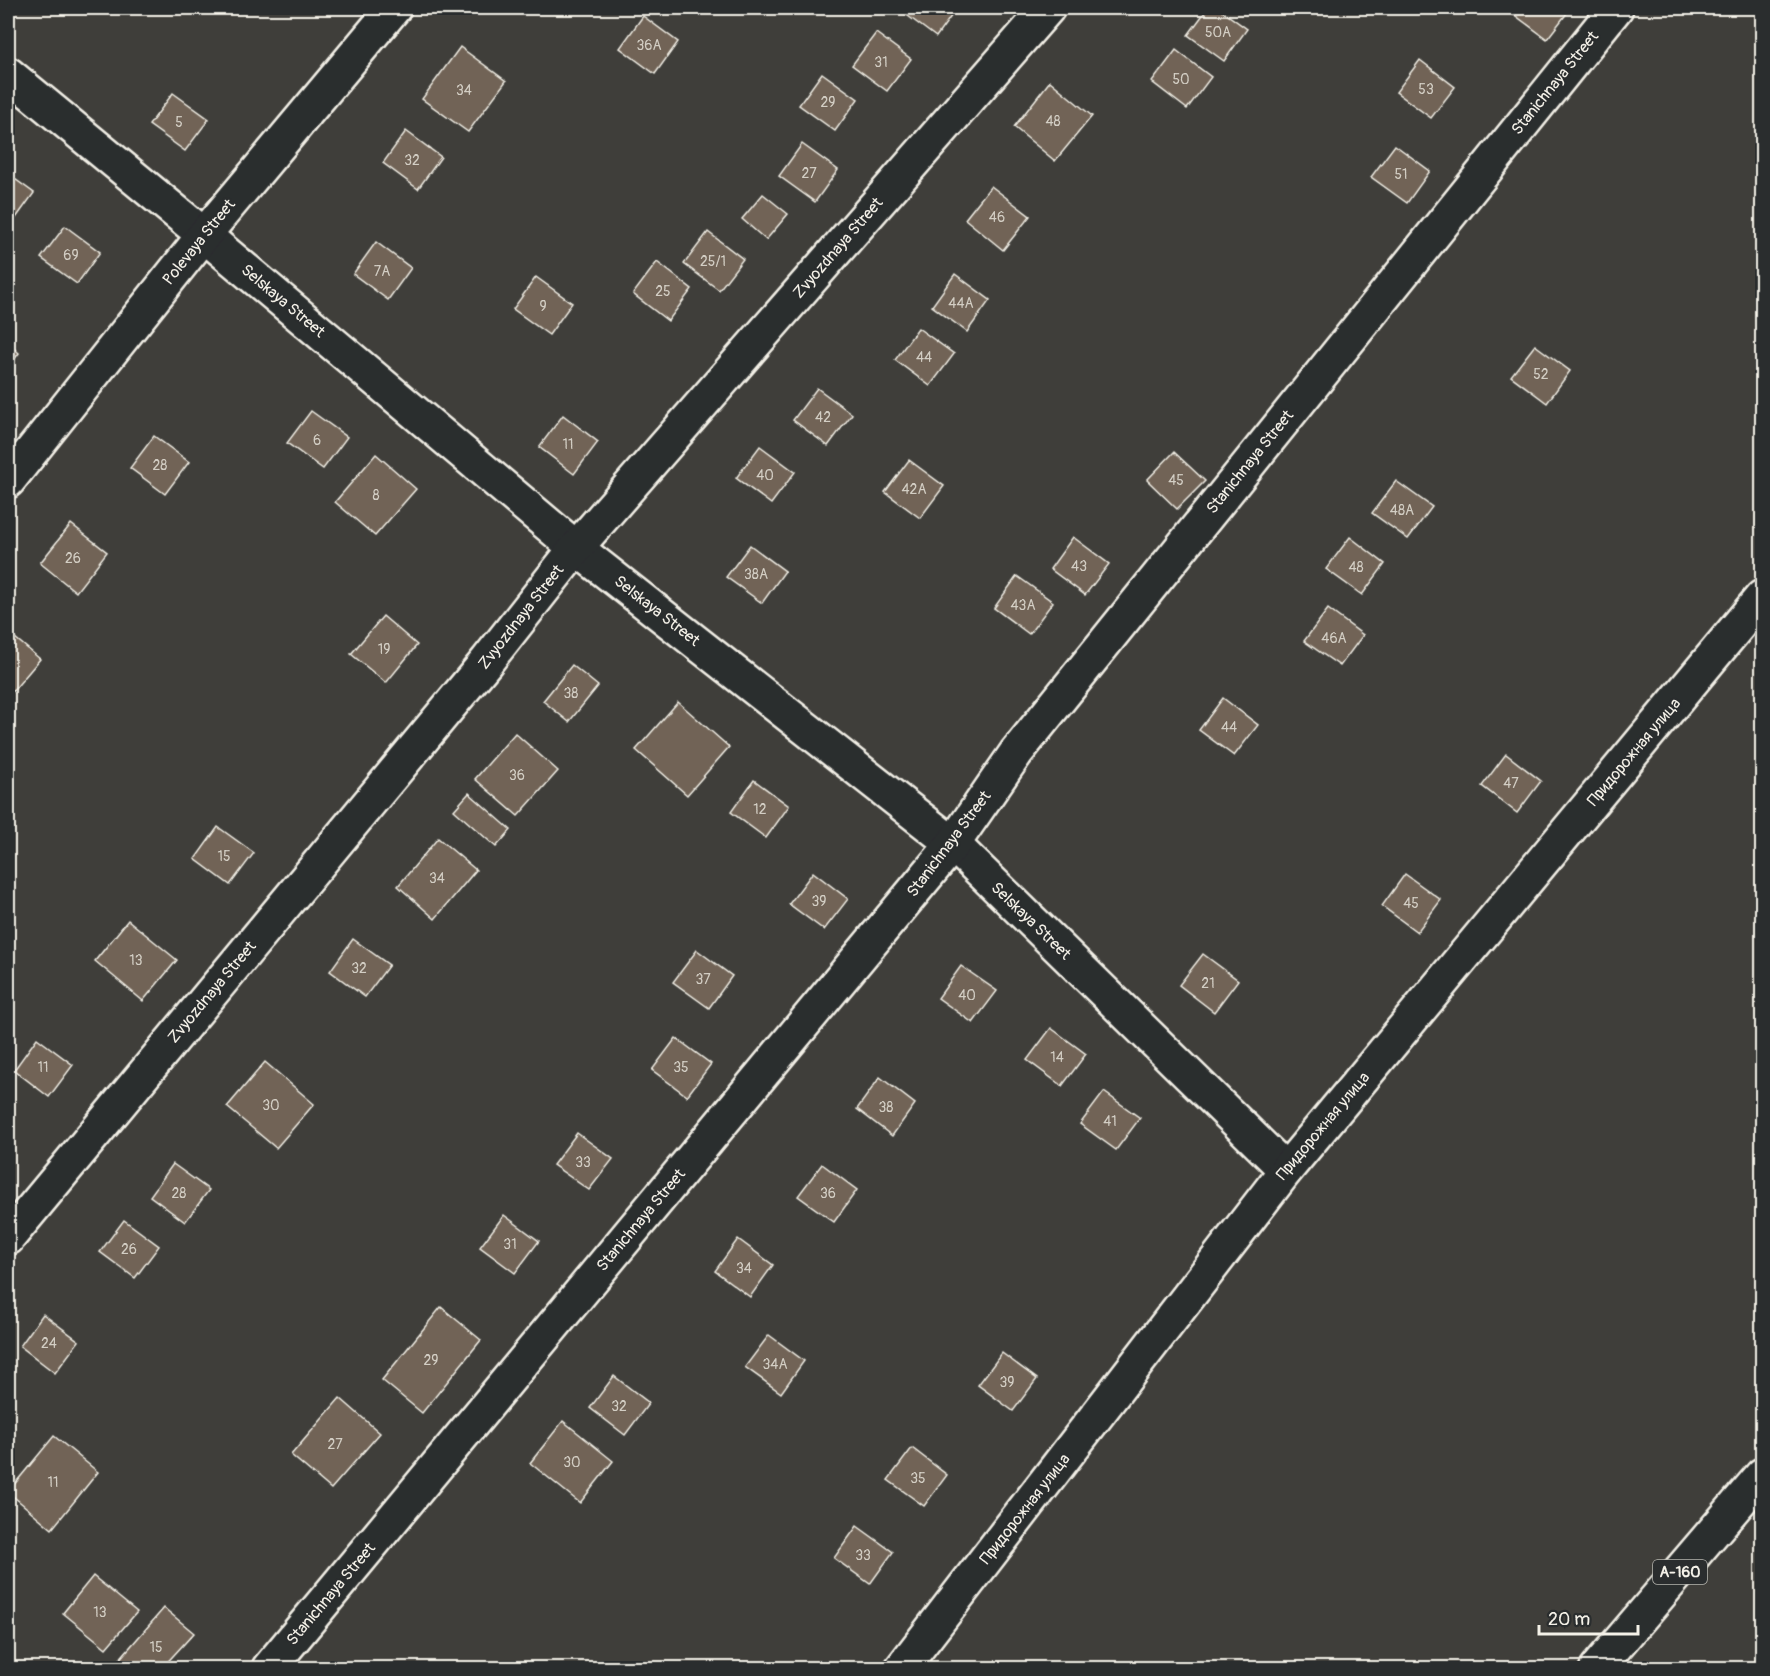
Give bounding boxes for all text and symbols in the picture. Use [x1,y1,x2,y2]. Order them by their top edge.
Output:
house number: 50А [1205,24,1231,41]
street label: Stanichnaya Street [1507,27,1603,139]
house number: 36А [636,37,662,54]
house number: 31 [874,54,888,71]
house number: 50 [1172,71,1190,88]
house number: 53 [1418,81,1434,98]
house number: 34 [456,82,472,99]
house number: 29 [820,94,836,111]
house number: 48 [1045,113,1061,130]
house number: 5 [175,114,183,131]
house number: 32 [404,152,420,169]
house number: 27 [801,165,817,182]
house number: 51 [1394,166,1408,183]
street label: Zvyozdnaya Street [789,193,888,303]
street label: Polevaya Street [158,195,240,289]
house number: 46 [989,209,1005,226]
house number: 69 [63,247,79,264]
house number: 25/1 [700,253,726,270]
street label: Selskaya Street [237,260,329,342]
house number: 7А [374,263,390,280]
house number: 25 [655,283,671,300]
house number: 44А [948,295,974,312]
house number: 9 [539,298,547,315]
house number: 44 [916,349,932,366]
house number: 52 [1533,366,1549,383]
street label: Stanichnaya Street [1202,406,1298,518]
house number: 42 [815,409,831,426]
house number: 6 [313,432,321,449]
house number: 11 [563,436,573,453]
house number: 28 [153,457,167,474]
house number: 40 [756,467,774,484]
house number: 45 [1168,472,1184,489]
house number: 42А [901,481,927,498]
house number: 8 [372,487,380,504]
house number: 48А [1390,502,1414,519]
house number: 26 [65,550,81,567]
house number: 43 [1071,558,1087,575]
house number: 48 [1348,559,1364,576]
street label: Zvyozdnaya Street [474,560,568,673]
house number: 38А [744,566,768,583]
street label: Selskaya Street [610,571,704,651]
house number: 43А [1010,597,1036,614]
house number: 46А [1321,630,1347,647]
house number: 19 [378,641,390,658]
house number: 38 [564,685,578,702]
street label: Придорожная улица [1583,694,1685,810]
house number: 44 [1221,719,1237,736]
house number: 36 [509,767,525,784]
house number: 47 [1503,775,1519,792]
street label: Stanichnaya Street [903,786,996,901]
house number: 12 [753,801,767,818]
house number: 15 [217,848,231,865]
house number: 34 [429,870,445,887]
street label: Selskaya Street [987,878,1076,964]
house number: 39 [811,893,827,910]
house number: 45 [1403,895,1419,912]
street label: Zvyozdnaya Street [163,936,261,1047]
house number: 13 [129,952,143,969]
house number: 32 [351,960,367,977]
house number: 37 [695,971,711,988]
house number: 21 [1201,975,1215,992]
house number: 40 [958,987,976,1004]
house number: 14 [1050,1049,1064,1066]
house number: 11 [38,1059,48,1076]
house number: 35 [673,1059,689,1076]
street label: Придорожная улица [1272,1068,1374,1184]
house number: 30 [262,1097,280,1114]
house number: 38 [879,1099,893,1116]
house number: 41 [1103,1113,1117,1130]
house number: 33 [575,1154,591,1171]
street label: Stanichnaya Street [592,1164,690,1275]
house number: 28 [172,1185,186,1202]
house number: 36 [820,1185,836,1202]
house number: 31 [503,1236,517,1253]
house number: 26 [121,1241,137,1258]
house number: 34 [736,1260,752,1277]
house number: 24 [41,1335,57,1352]
house number: 29 [423,1352,439,1369]
house number: 34А [762,1356,788,1373]
house number: 39 [999,1374,1015,1391]
house number: 32 [611,1398,627,1415]
house number: 27 [327,1436,343,1453]
street label: Придорожная улица [976,1450,1074,1568]
house number: 30 [563,1454,581,1471]
house number: 35 [910,1470,926,1487]
house number: 11 [48,1474,58,1491]
street label: Stanichnaya Street [282,1538,380,1649]
house number: 33 [855,1547,871,1564]
road number: А-160 [1653,1560,1707,1584]
scale bar [1539,1598,1638,1636]
house number: 13 [93,1604,107,1621]
text: 20 m [1548,1608,1590,1631]
house number: 15 [149,1639,163,1656]

